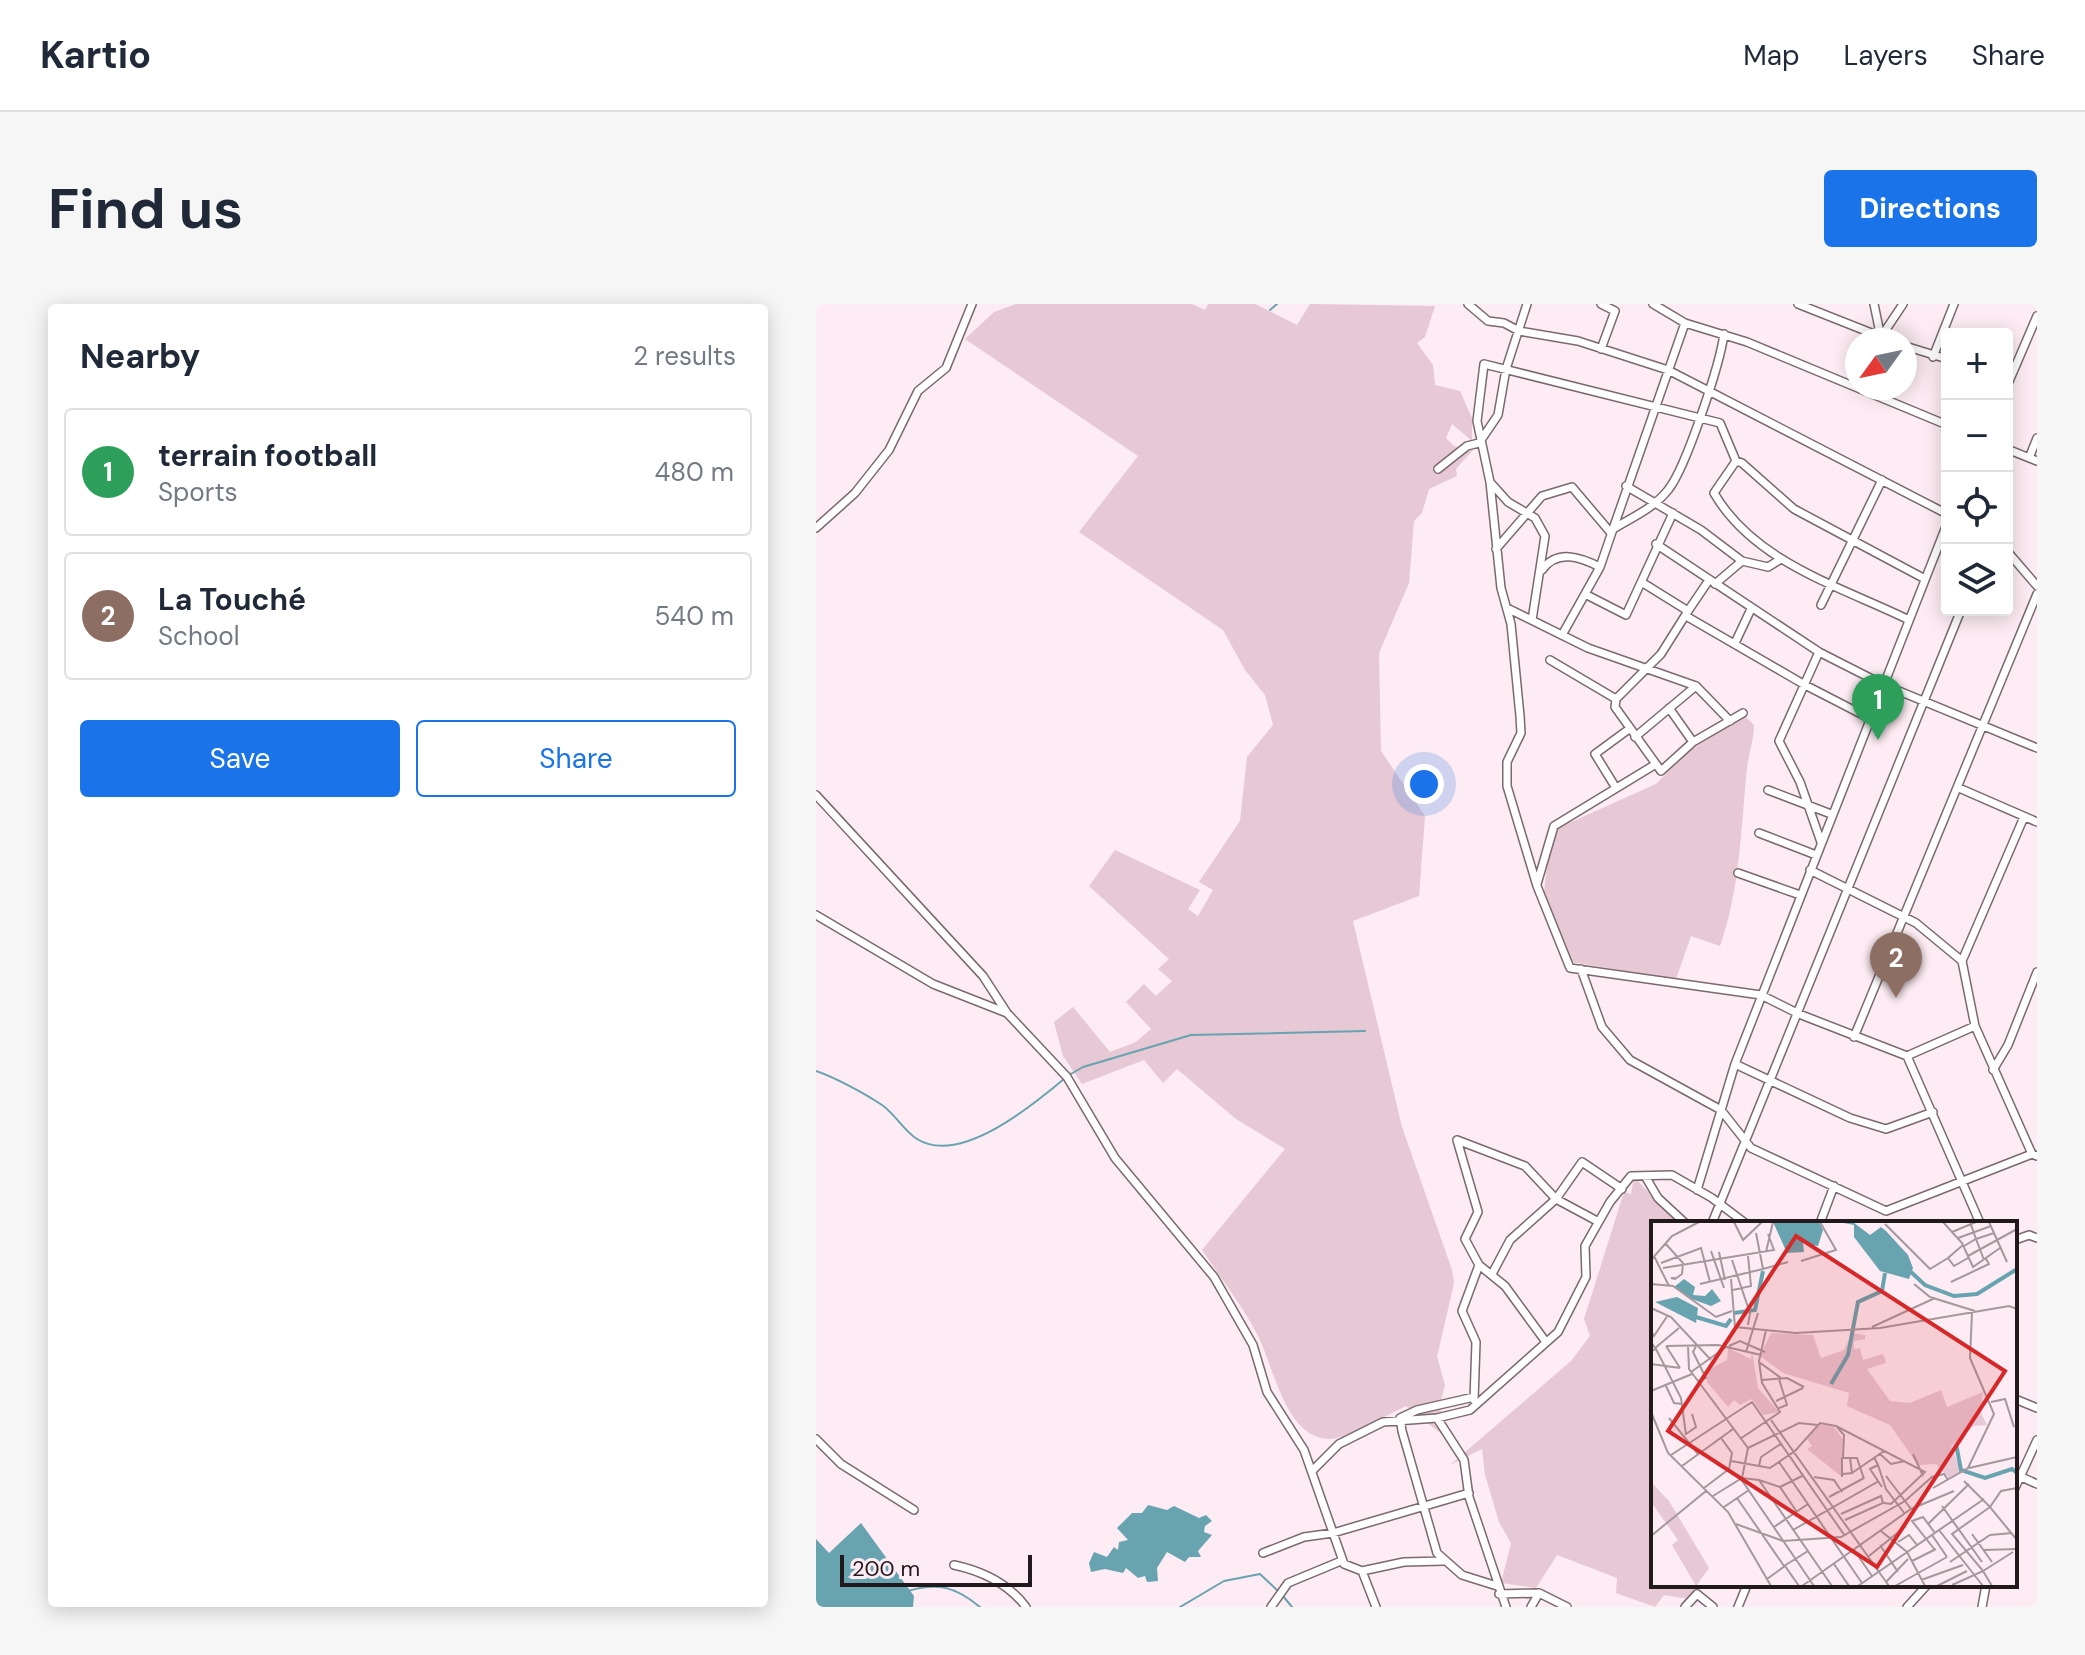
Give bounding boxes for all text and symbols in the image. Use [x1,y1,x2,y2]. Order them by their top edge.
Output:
text: Kartio [40,30,151,80]
text: Map [1743,37,1800,74]
text: Layers [1844,37,1928,74]
text: Share [1972,37,2045,74]
button: Directions [1824,170,2037,247]
text: Find us [48,172,243,245]
north arrow [1845,328,1917,400]
map controls [1941,328,2013,616]
button: + [1941,328,2013,400]
text: Nearby [80,334,200,379]
text: 2 results [633,339,736,373]
button: − [1941,400,2013,472]
text: terrain football [158,436,377,475]
text: 1 [103,455,113,489]
text: 480 m [655,455,734,489]
button: locate [1941,472,2013,544]
text: Sports [158,475,238,509]
button: layers [1941,544,2013,616]
text: La Touché [158,580,306,619]
text: 2 [100,599,116,633]
text: 540 m [654,599,734,633]
text: School [158,619,240,653]
pin: 1 [1852,674,1904,740]
button: Save [80,720,400,797]
button: Share [416,720,736,797]
your location [1404,764,1444,804]
pin: 2 [1870,932,1922,998]
inset map [1651,1221,2017,1587]
scale bar [840,1551,1032,1587]
text: 200 m [852,1554,920,1583]

